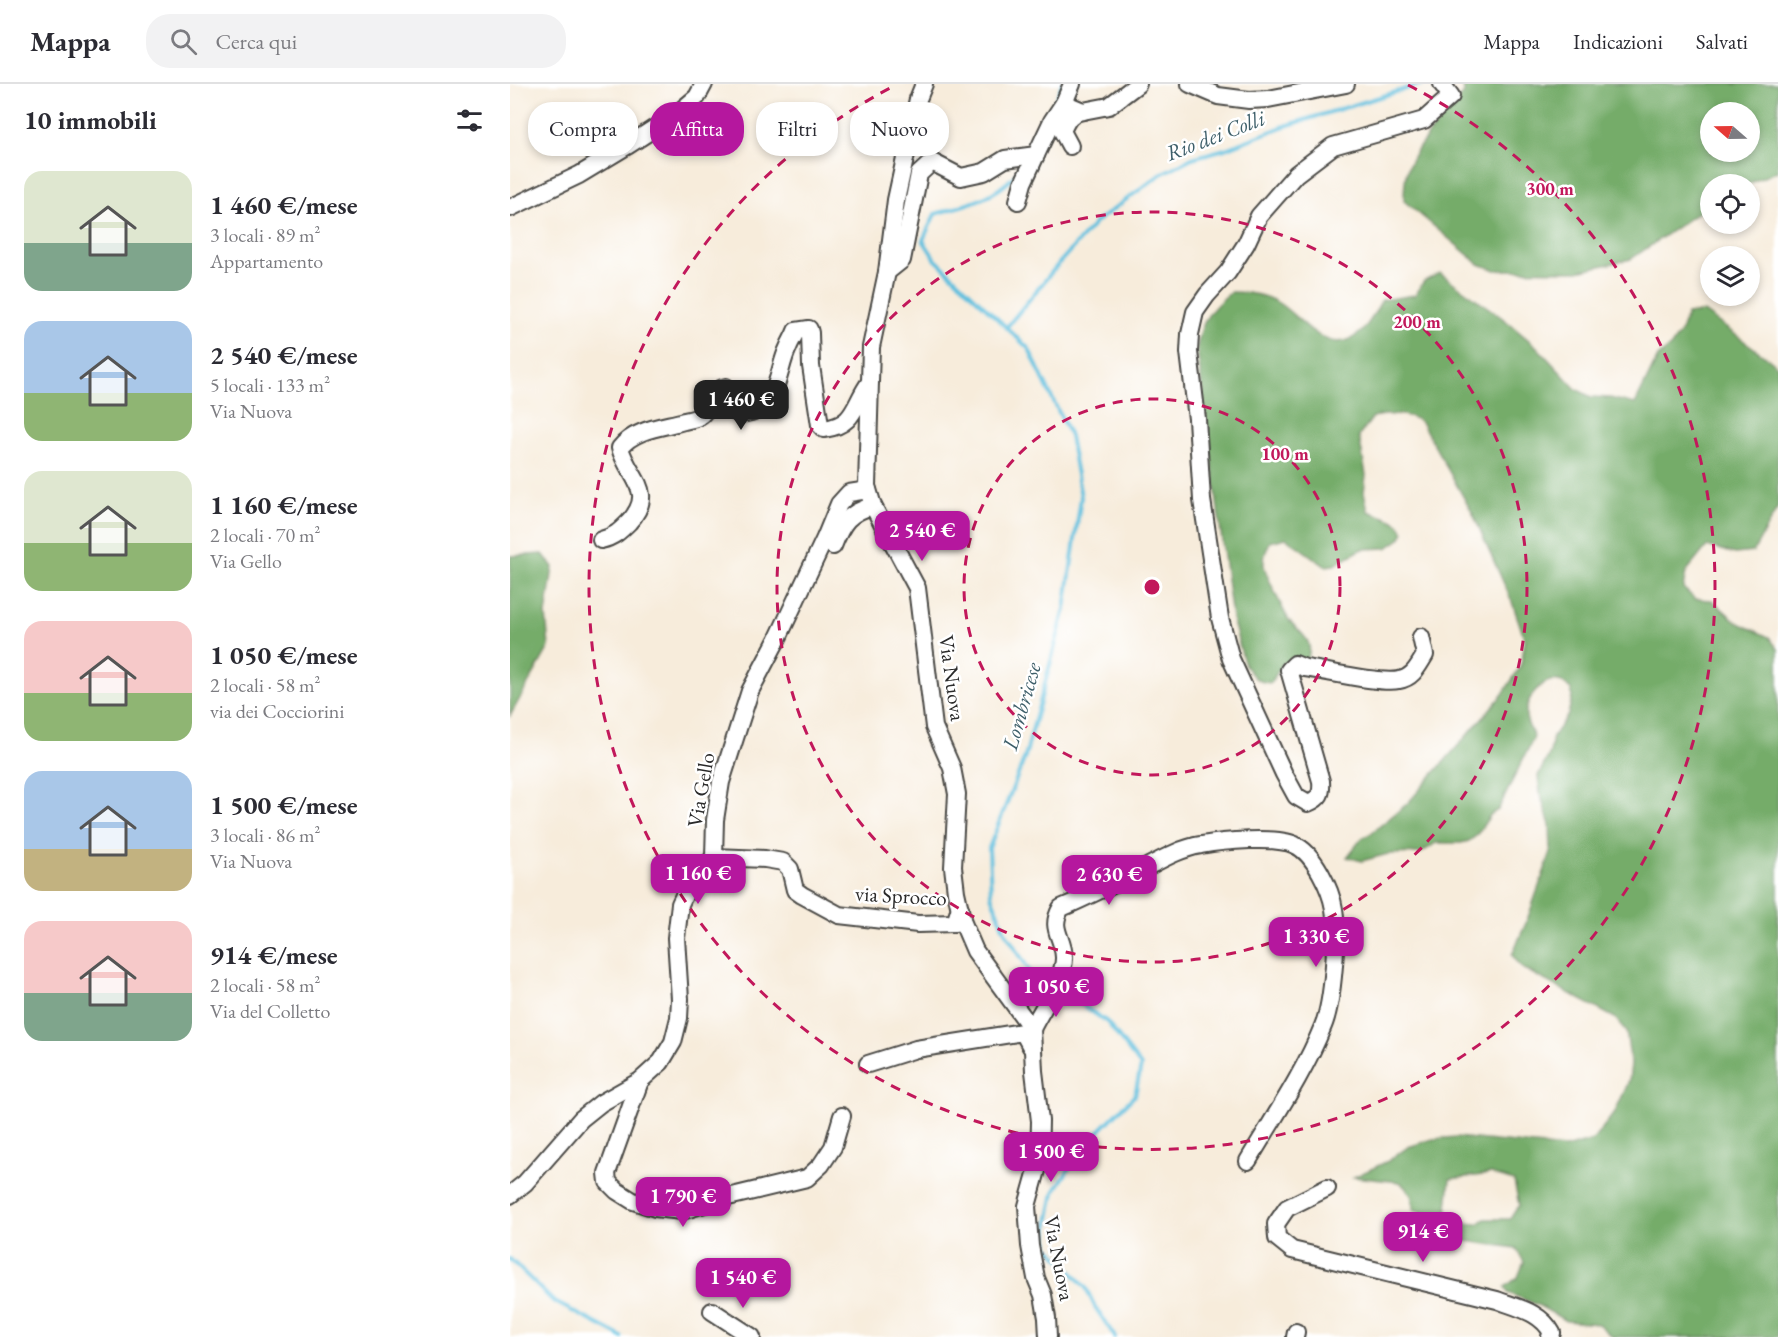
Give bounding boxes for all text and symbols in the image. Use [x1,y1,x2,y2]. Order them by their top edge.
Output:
search box [146,14,566,68]
text: Mappa [30,23,110,59]
icon: search [167,25,200,58]
text: Cerca qui [215,27,297,56]
text: Mappa [1483,28,1540,55]
text: Indicazioni [1573,28,1663,55]
text: Salvati [1696,28,1748,55]
chip: Compra [528,102,638,156]
chip: Affitta [650,102,744,156]
chip: Filtri [756,102,838,156]
chip: Nuovo [850,102,949,156]
north arrow [1700,102,1760,162]
map controls [1700,102,1760,306]
text: 10 immobili [24,103,157,137]
water label: Rio dei Colli [1161,103,1270,168]
icon: filters [453,104,486,137]
button: locate [1700,174,1760,234]
text: 300 m [1526,177,1574,200]
text: 1 460 €/mese [210,188,358,222]
icon: home [72,195,144,267]
text: 3 locali · 89 m² [210,222,321,248]
button: layers [1700,246,1760,306]
text: Appartamento [210,248,323,274]
text: 200 m [1393,310,1441,333]
text: 2 540 €/mese [210,338,358,372]
icon: home [72,345,144,417]
text: 5 locali · 133 m² [210,372,330,398]
pin: 1 460 € [686,380,796,431]
text: 1 460 € [708,386,774,412]
text: Via Nuova [210,398,292,424]
text: 100 m [1261,442,1309,465]
text: 1 160 €/mese [210,488,358,522]
icon: home [72,495,144,567]
pin: 2 540 € [867,511,977,562]
text: 2 540 € [889,517,955,543]
text: 2 locali · 70 m² [210,522,321,548]
text: Via Gello [210,548,282,574]
centre of rings [1142,577,1162,597]
street label: Via Nuova [933,633,972,723]
text: 1 050 €/mese [210,638,358,672]
icon: home [72,645,144,717]
water label: Lombricese [995,658,1048,754]
text: 2 locali · 58 m² [210,672,321,698]
text: via dei Cocciorini [210,698,344,724]
street label: Via Gello [681,750,720,829]
text: 1 500 €/mese [210,788,358,822]
icon: home [72,795,144,867]
text: 3 locali · 86 m² [210,822,321,848]
text: Via Nuova [210,848,292,874]
pin: 1 160 € [643,854,753,905]
pin: 2 630 € [1054,855,1164,906]
text: 1 160 € [665,860,731,886]
text: 2 630 € [1076,861,1142,887]
street label: via Sprocco [855,880,947,911]
pin: 1 330 € [1261,917,1371,968]
text: 1 330 € [1283,923,1349,949]
text: 914 €/mese [210,938,338,972]
icon: home [72,945,144,1017]
pin: 1 050 € [1001,967,1111,1018]
text: 2 locali · 58 m² [210,972,321,998]
text: 1 050 € [1023,973,1089,999]
text: Via del Colletto [210,998,330,1024]
pin: 1 500 € [996,1132,1106,1183]
text: 1 500 € [1018,1138,1084,1164]
pin: 1 790 € [628,1177,738,1228]
text: 1 790 € [650,1183,716,1209]
pin: 914 € [1381,1212,1465,1263]
street label: Via Nuova [1038,1213,1081,1304]
text: 914 € [1397,1218,1449,1244]
pin: 1 540 € [688,1258,798,1309]
text: 1 540 € [710,1264,776,1290]

